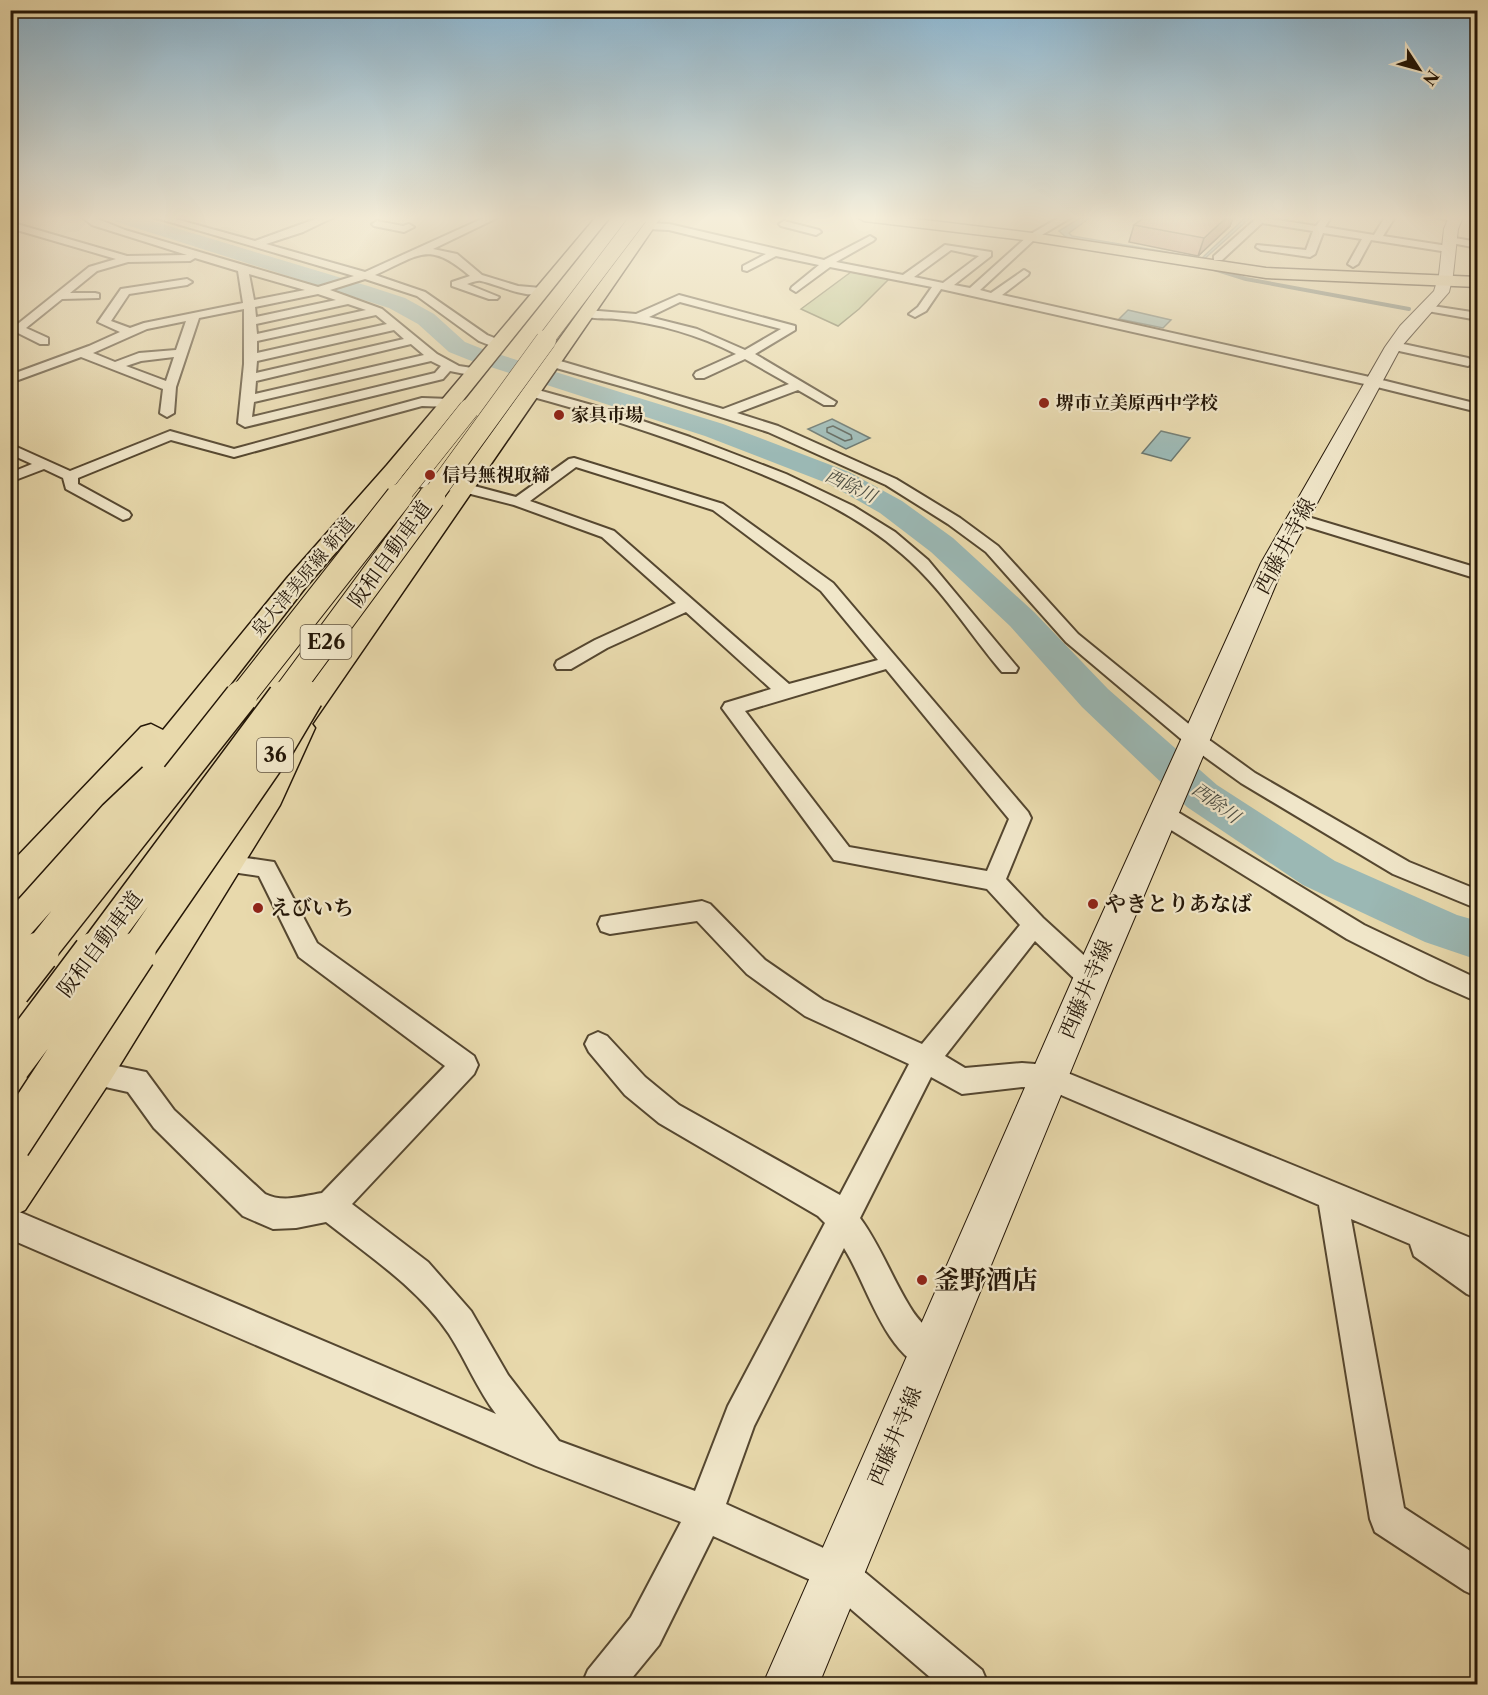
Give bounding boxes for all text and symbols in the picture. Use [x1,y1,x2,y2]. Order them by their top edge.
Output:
north arrow [1389,39,1449,99]
text: N [1419,66,1443,89]
place label: 堺市立美原西中学校 [1056,392,1218,414]
marker: 堺市立美原西中学校 [1037,396,1051,410]
place label: 家具市場 [571,404,643,426]
marker: 家具市場 [552,408,566,422]
place label: 信号無視取締 [442,464,550,486]
water label: 西除川 [822,464,882,509]
marker: 信号無視取締 [423,468,437,482]
street label: 西藤井寺線 [1249,494,1320,598]
street label: 阪和自動車道 [342,495,437,612]
street label: 泉大津美原線 新道 [247,513,359,641]
road number: E26 [300,625,352,659]
road number: 36 [257,738,293,772]
water label: 西除川 [1188,778,1246,829]
street label: 阪和自動車道 [52,886,147,1002]
place label: やきとりあなば [1105,891,1252,916]
place label: えびいち [270,895,354,920]
marker: やきとりあなば [1086,897,1100,911]
marker: えびいち [251,901,265,915]
street label: 西藤井寺線 [1054,936,1118,1042]
place label: 釜野酒店 [934,1264,1038,1296]
marker: 釜野酒店 [915,1273,929,1287]
street label: 西藤井寺線 [863,1383,927,1489]

